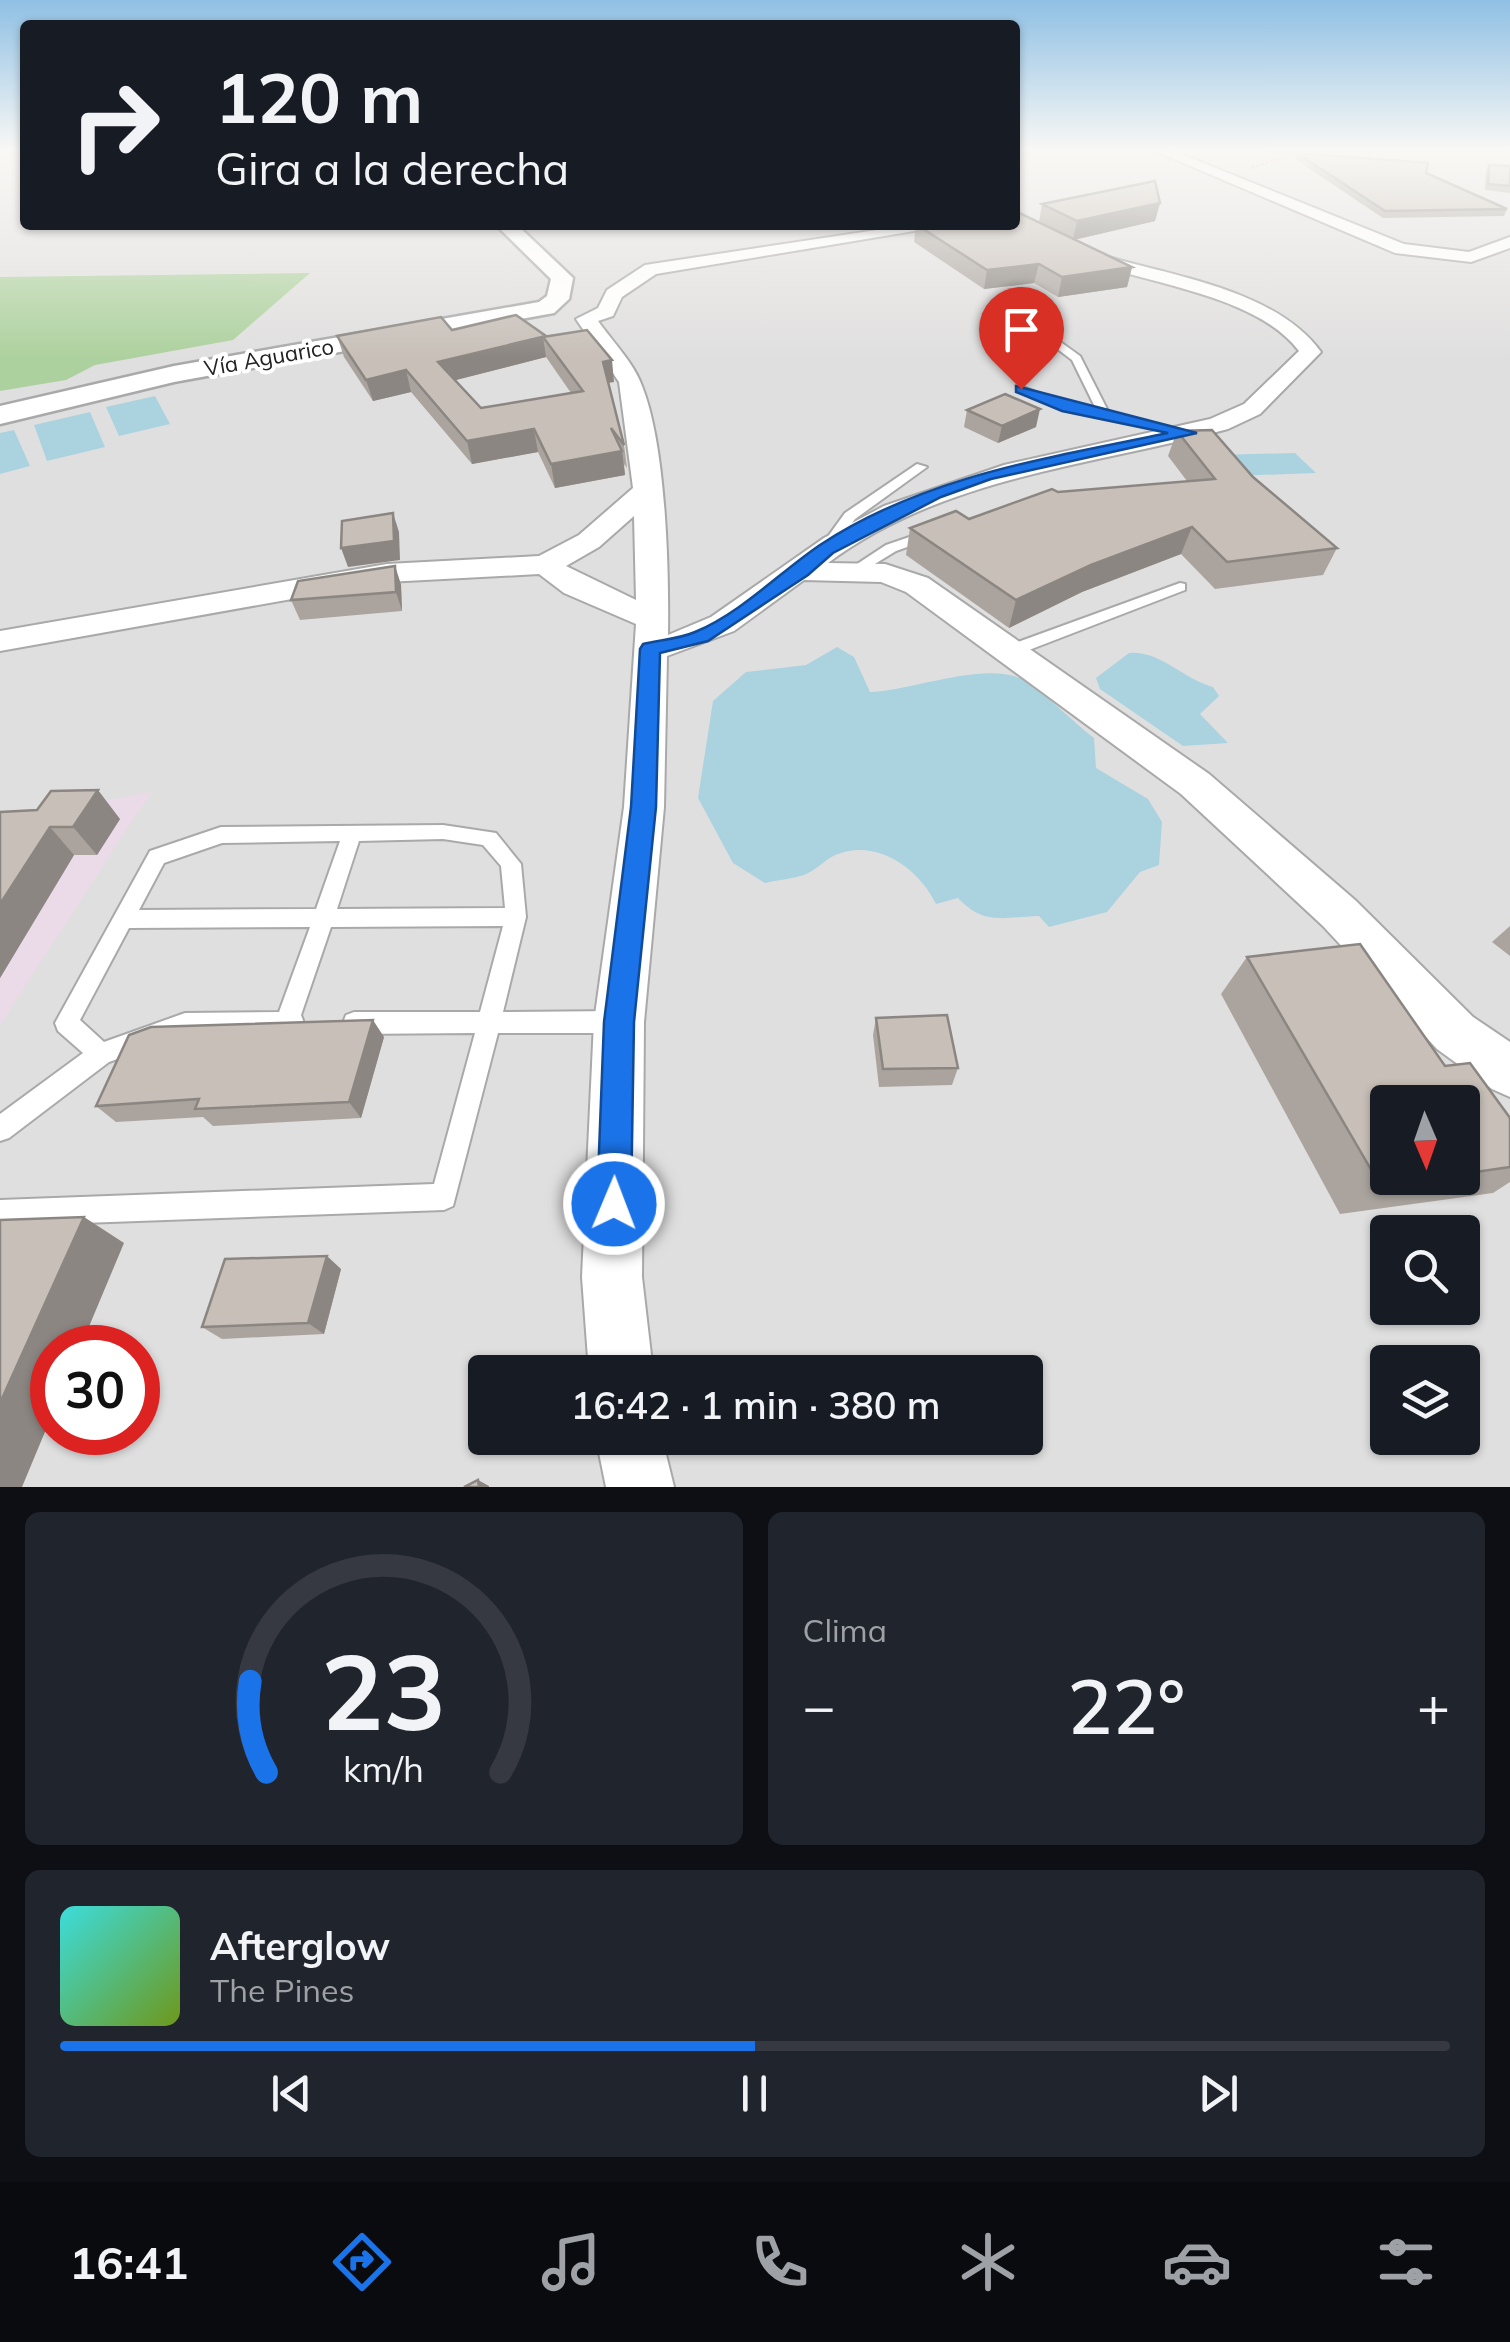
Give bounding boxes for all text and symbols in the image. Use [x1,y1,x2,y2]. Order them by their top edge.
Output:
text: 120 m [215,53,423,141]
icon: right [50,60,180,190]
text: Gira a la derecha [215,140,569,196]
pin [979,287,1064,390]
icon: arrive [994,302,1049,357]
street label: Vía Aguarico [202,332,336,382]
north arrow [1370,1085,1480,1195]
map controls [1370,1085,1480,1455]
position arrow [562,1152,666,1256]
button: search [1370,1215,1480,1325]
speed limit sign: 30 [30,1325,160,1455]
button: layers [1370,1345,1480,1455]
text: 16:42 · 1 min · 380 m [570,1381,941,1429]
text: Clima [803,1610,887,1650]
text: 23 [321,1625,446,1756]
text: 22° [1067,1659,1185,1753]
text: − [803,1671,836,1740]
text: + [1417,1671,1450,1740]
text: km/h [343,1746,424,1791]
text: Afterglow [210,1922,390,1970]
text: The Pines [210,1970,354,2010]
icon: previous [264,2066,319,2121]
icon: pause [727,2066,782,2121]
icon: next [1191,2066,1246,2121]
icon: directions [327,2227,397,2297]
icon: music [536,2227,606,2297]
icon: phone [745,2227,815,2297]
icon: climate [953,2227,1023,2297]
icon: car [1162,2227,1232,2297]
icon: filters [1371,2227,1441,2297]
text: 16:41 [69,2234,189,2290]

